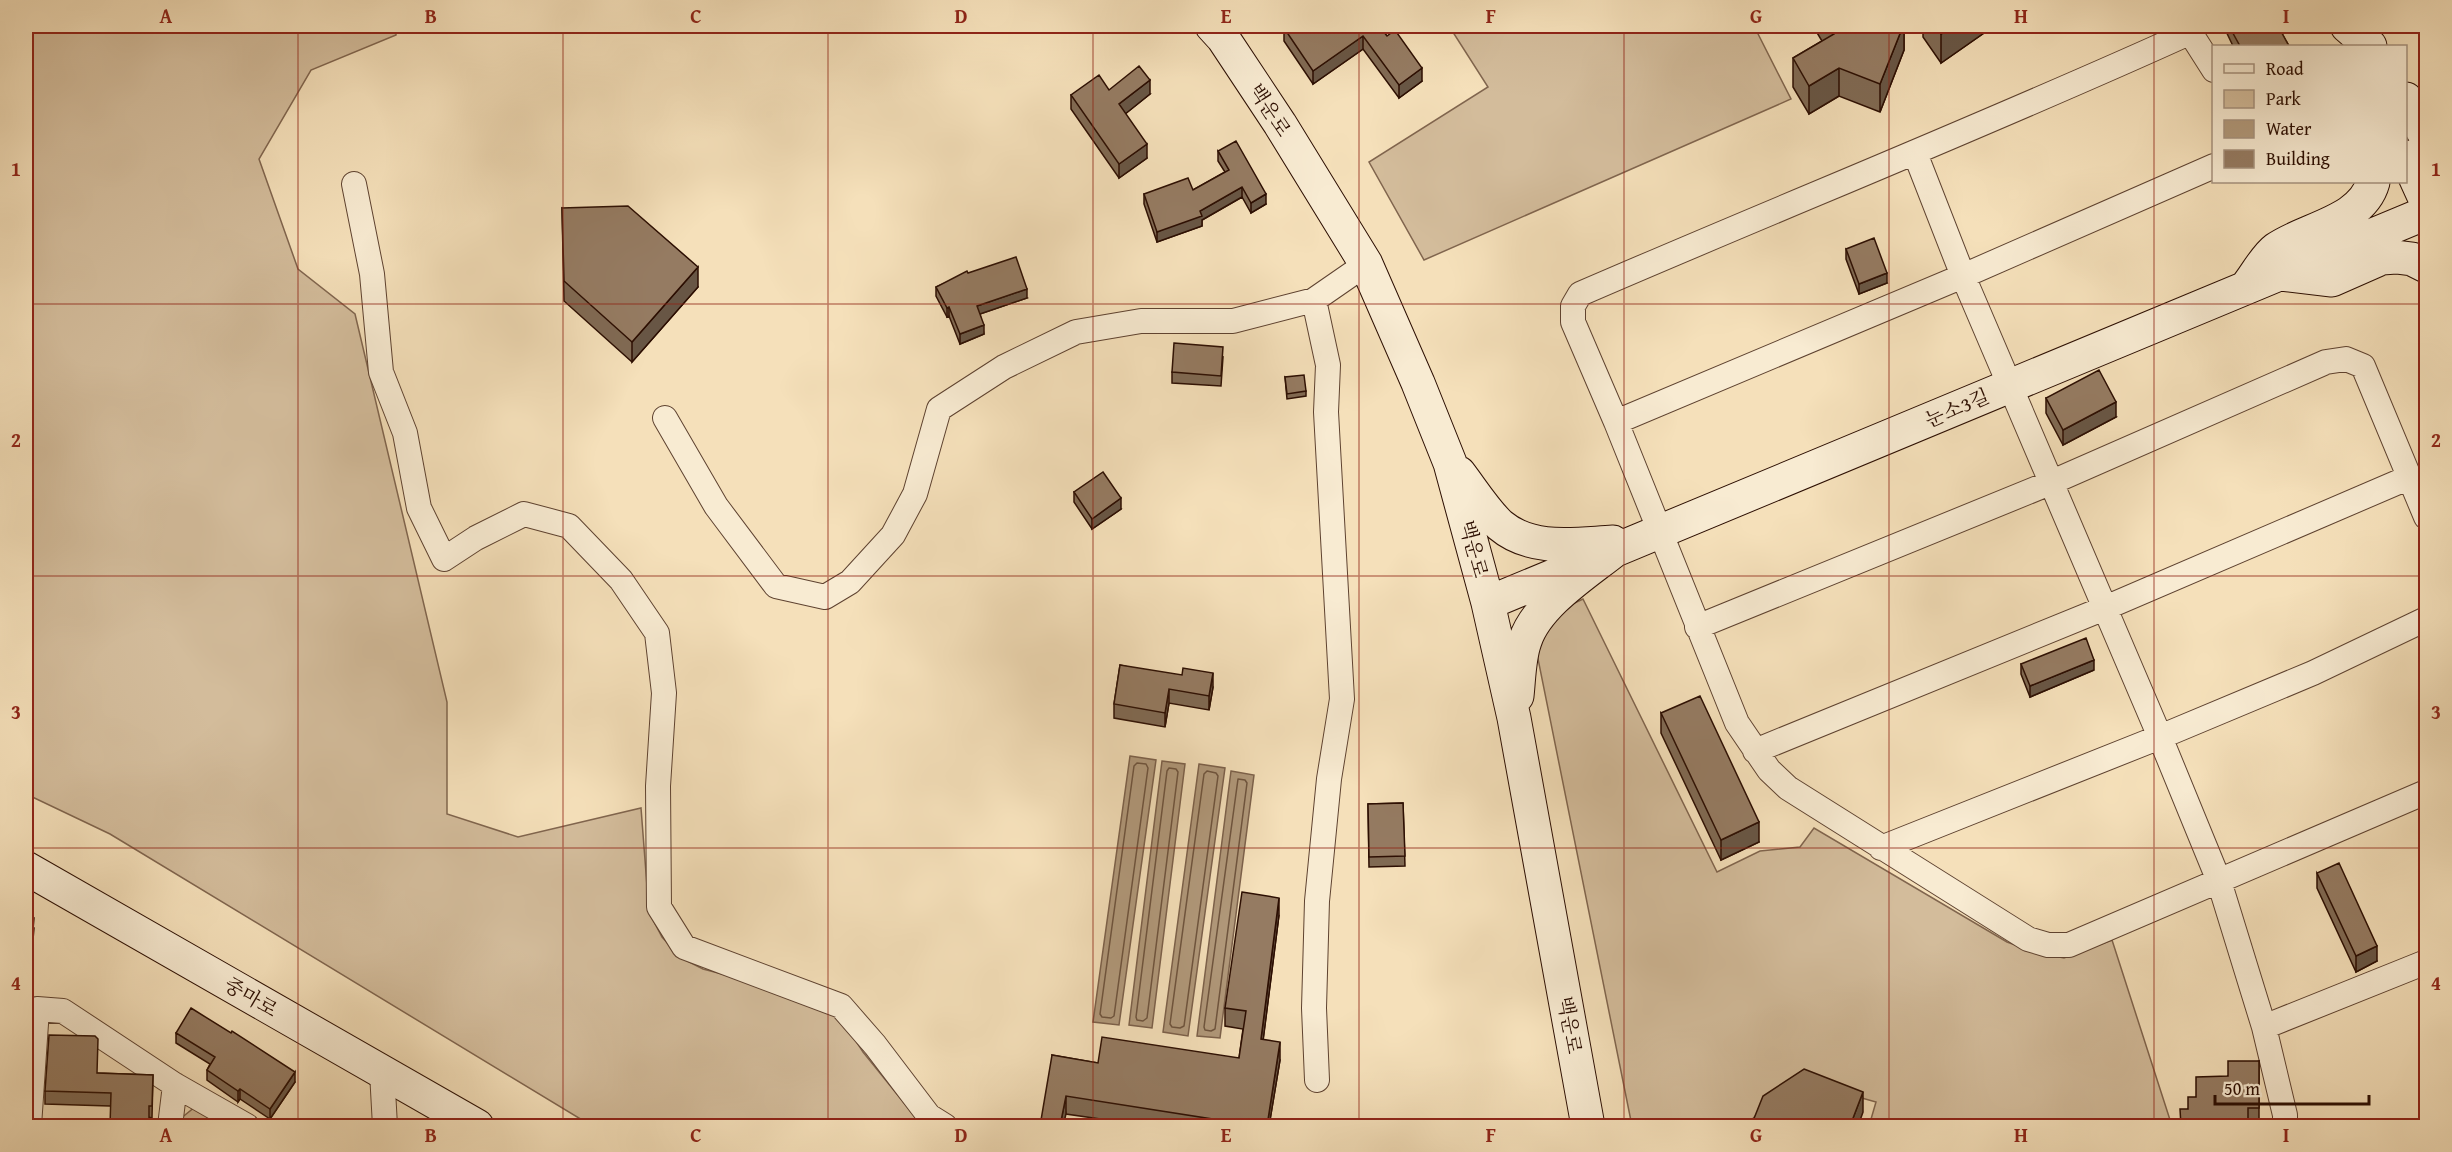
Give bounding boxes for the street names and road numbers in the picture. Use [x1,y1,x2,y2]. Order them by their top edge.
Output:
street label: 백운로 [1242,78,1298,142]
street label: 눈소3길 [1920,381,1994,434]
street label: 백운로 [1453,517,1496,581]
street label: 중마로 [219,970,284,1024]
street label: 백운로 [1551,994,1590,1056]

